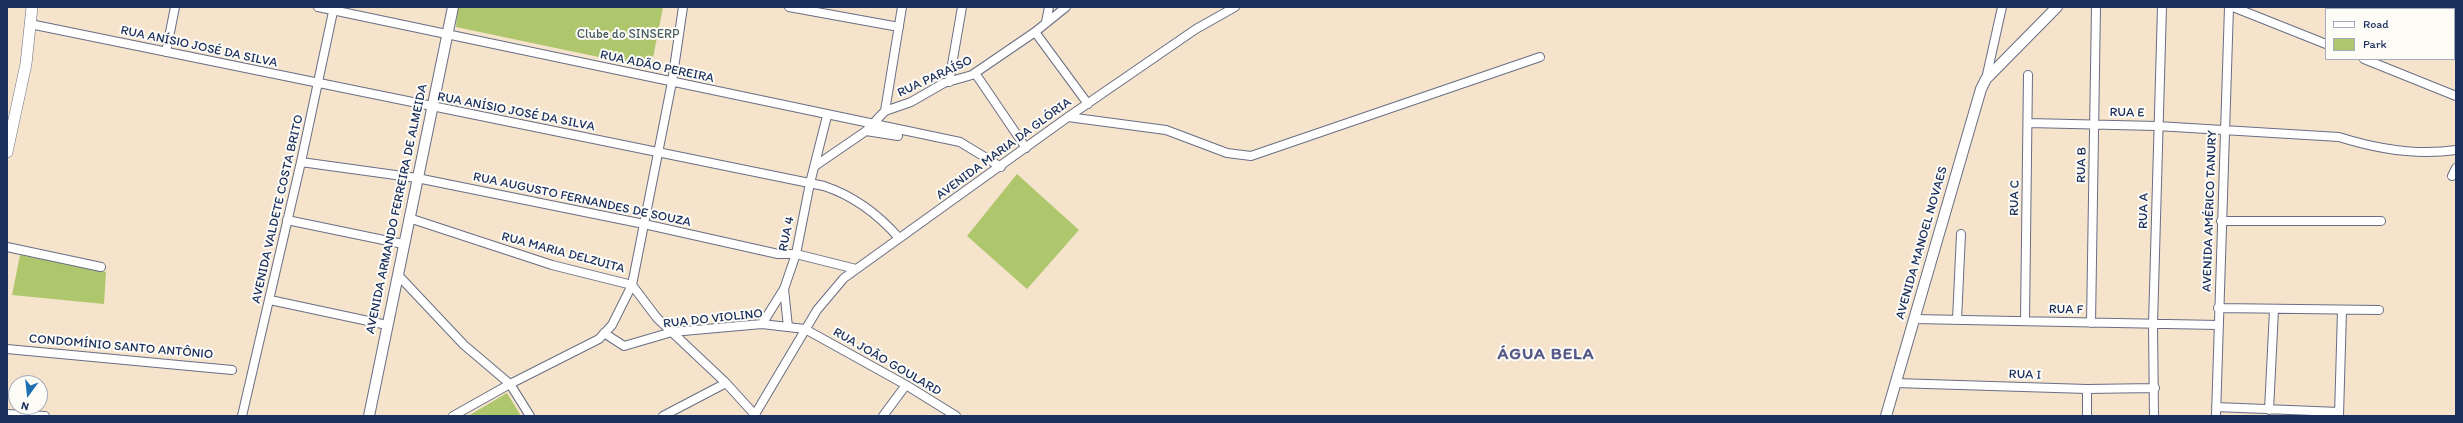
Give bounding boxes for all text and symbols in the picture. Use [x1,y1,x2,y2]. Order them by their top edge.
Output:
legend [2325,8,2455,60]
text: Road [2363,17,2389,31]
street label: RUA ANÍSIO JOSÉ DA SILVA [119,23,279,71]
park label: Clube do SINSERP [577,27,679,43]
text: Park [2363,37,2387,51]
street label: RUA ADÃO PEREIRA [599,47,715,87]
street label: RUA PARAÍSO [895,53,975,101]
street label: AVENIDA ARMANDO FERREIRA DE ALMEIDA [363,83,431,335]
street label: RUA ANÍSIO JOSÉ DA SILVA [436,89,596,135]
street label: AVENIDA MARIA DA GLÓRIA [933,95,1075,203]
street label: RUA E [2109,105,2145,121]
street label: AVENIDA VALDETE COSTA BRITO [249,113,307,305]
street label: AVENIDA AMÉRICO TANURY [2199,130,2221,292]
street label: RUA B [2074,147,2090,183]
street label: AVENIDA MANOEL NOVAES [1893,165,1951,321]
street label: RUA AUGUSTO FERNANDES DE SOUZA [472,169,692,231]
street label: RUA C [2007,180,2023,216]
street label: RUA A [2136,193,2152,229]
street label: RUA 4 [776,215,798,253]
street label: RUA MARIA DELZUITA [500,229,626,277]
street label: RUA F [2049,302,2083,318]
street label: RUA DO VIOLINO [662,306,764,332]
street label: RUA JOÃO GOULARD [830,325,944,399]
street label: CONDOMÍNIO SANTO ANTÔNIO [28,331,214,363]
district label: ÁGUA BELA [1497,345,1595,365]
street label: RUA I [2008,367,2042,383]
north arrow [8,375,48,415]
text: N [20,399,30,413]

